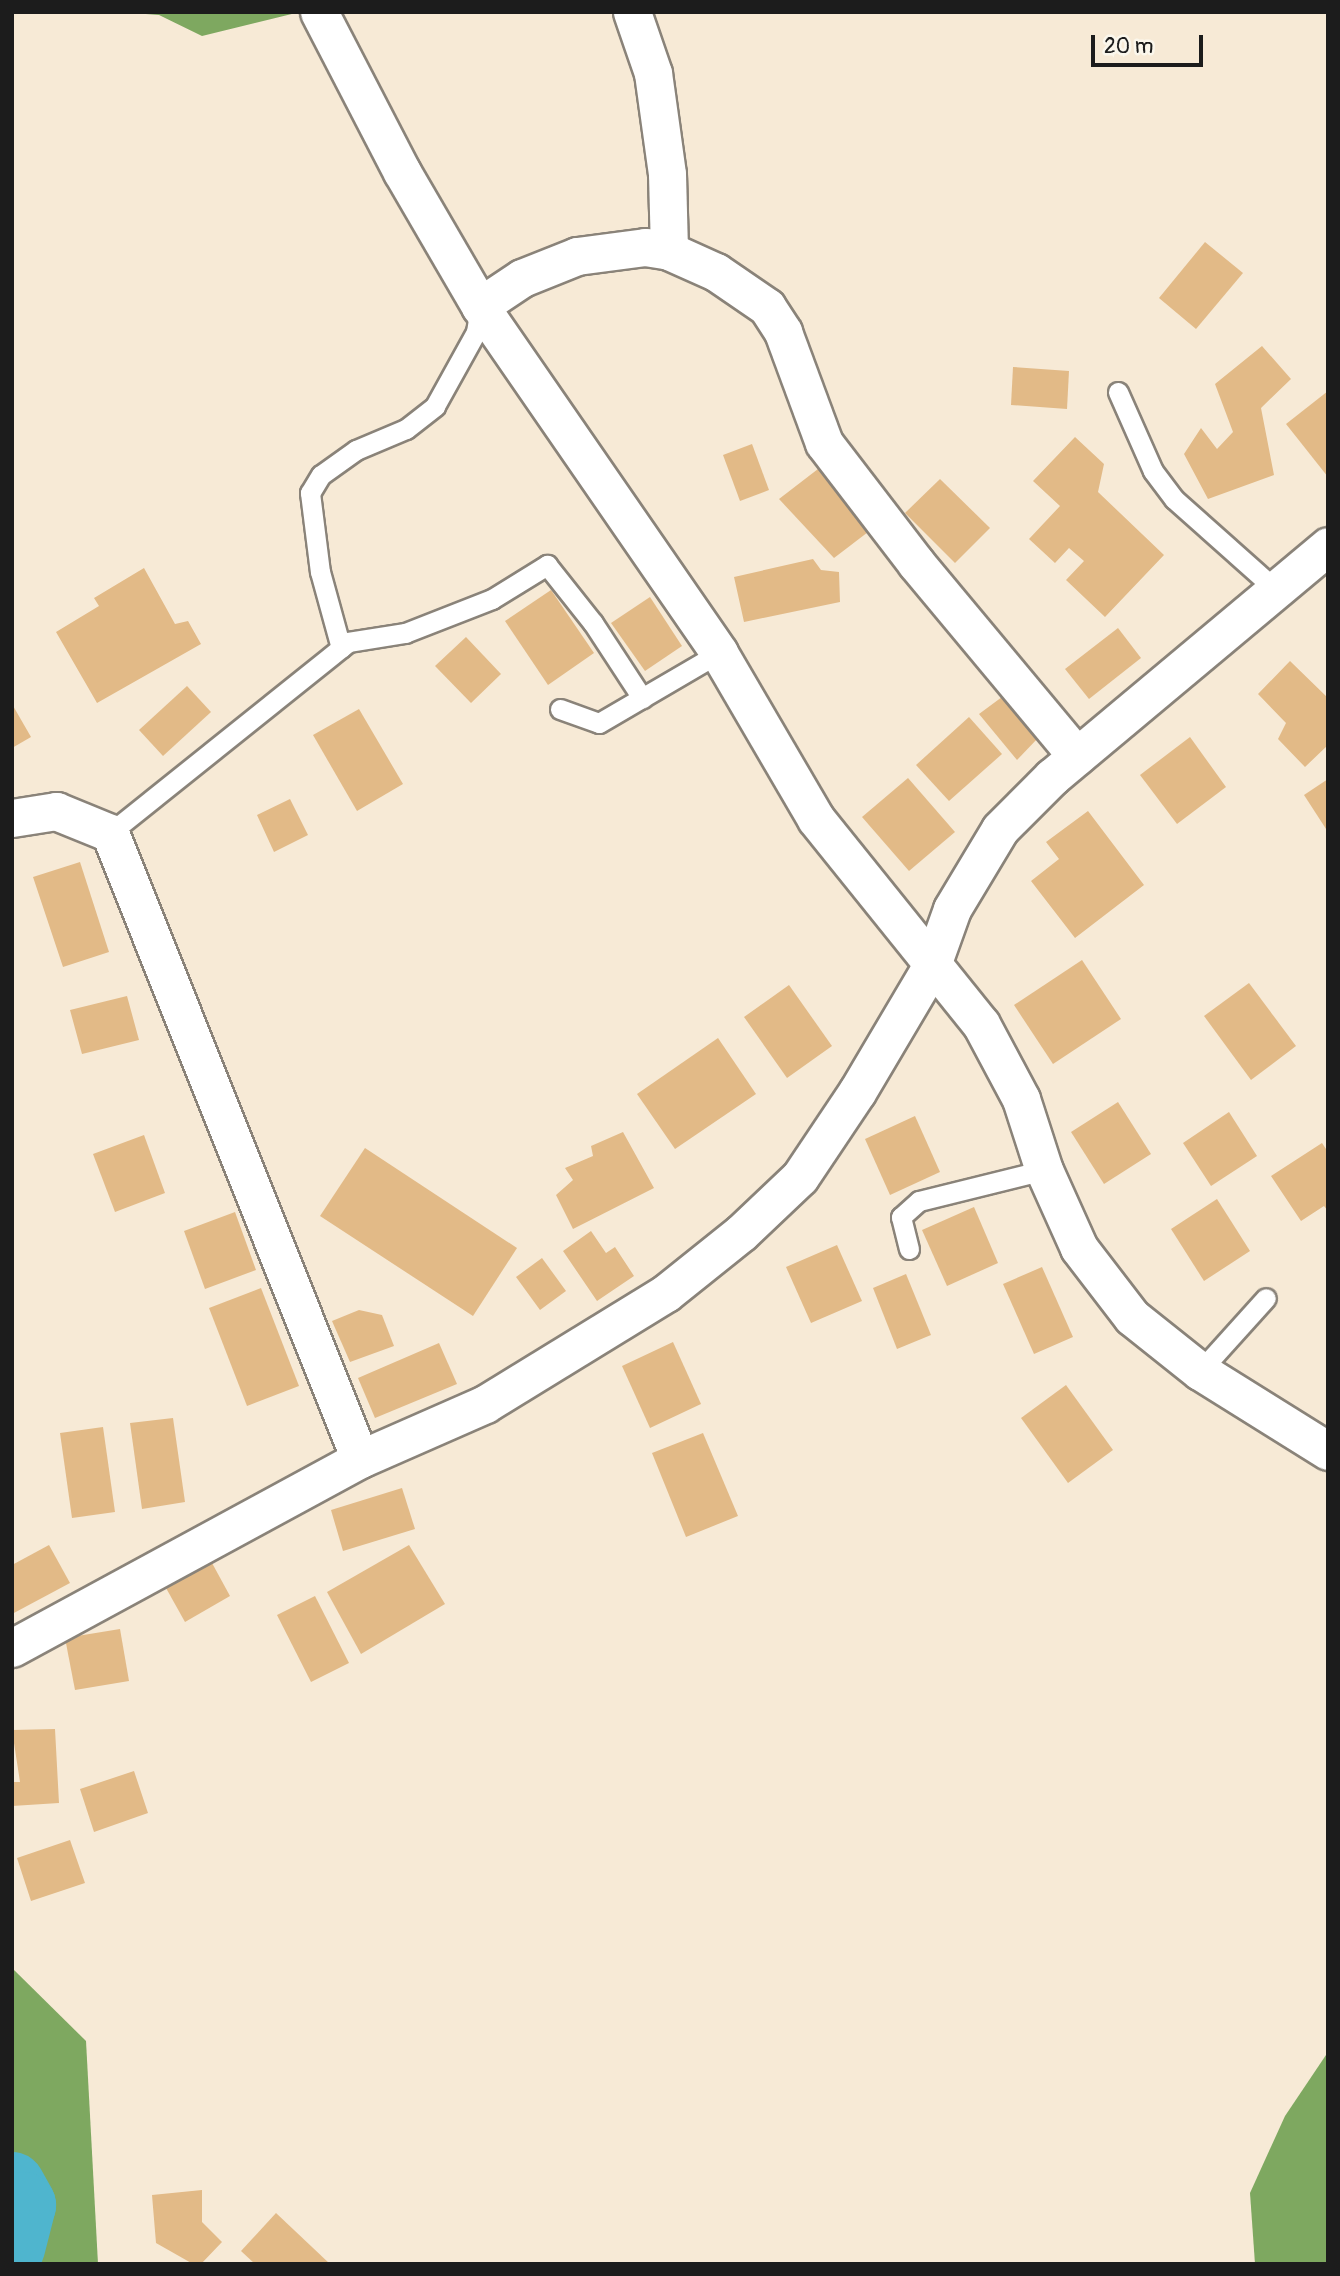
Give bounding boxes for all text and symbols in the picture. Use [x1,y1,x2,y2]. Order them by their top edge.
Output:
scale bar [1095,21,1207,65]
text: 20 m [1104,33,1153,60]

